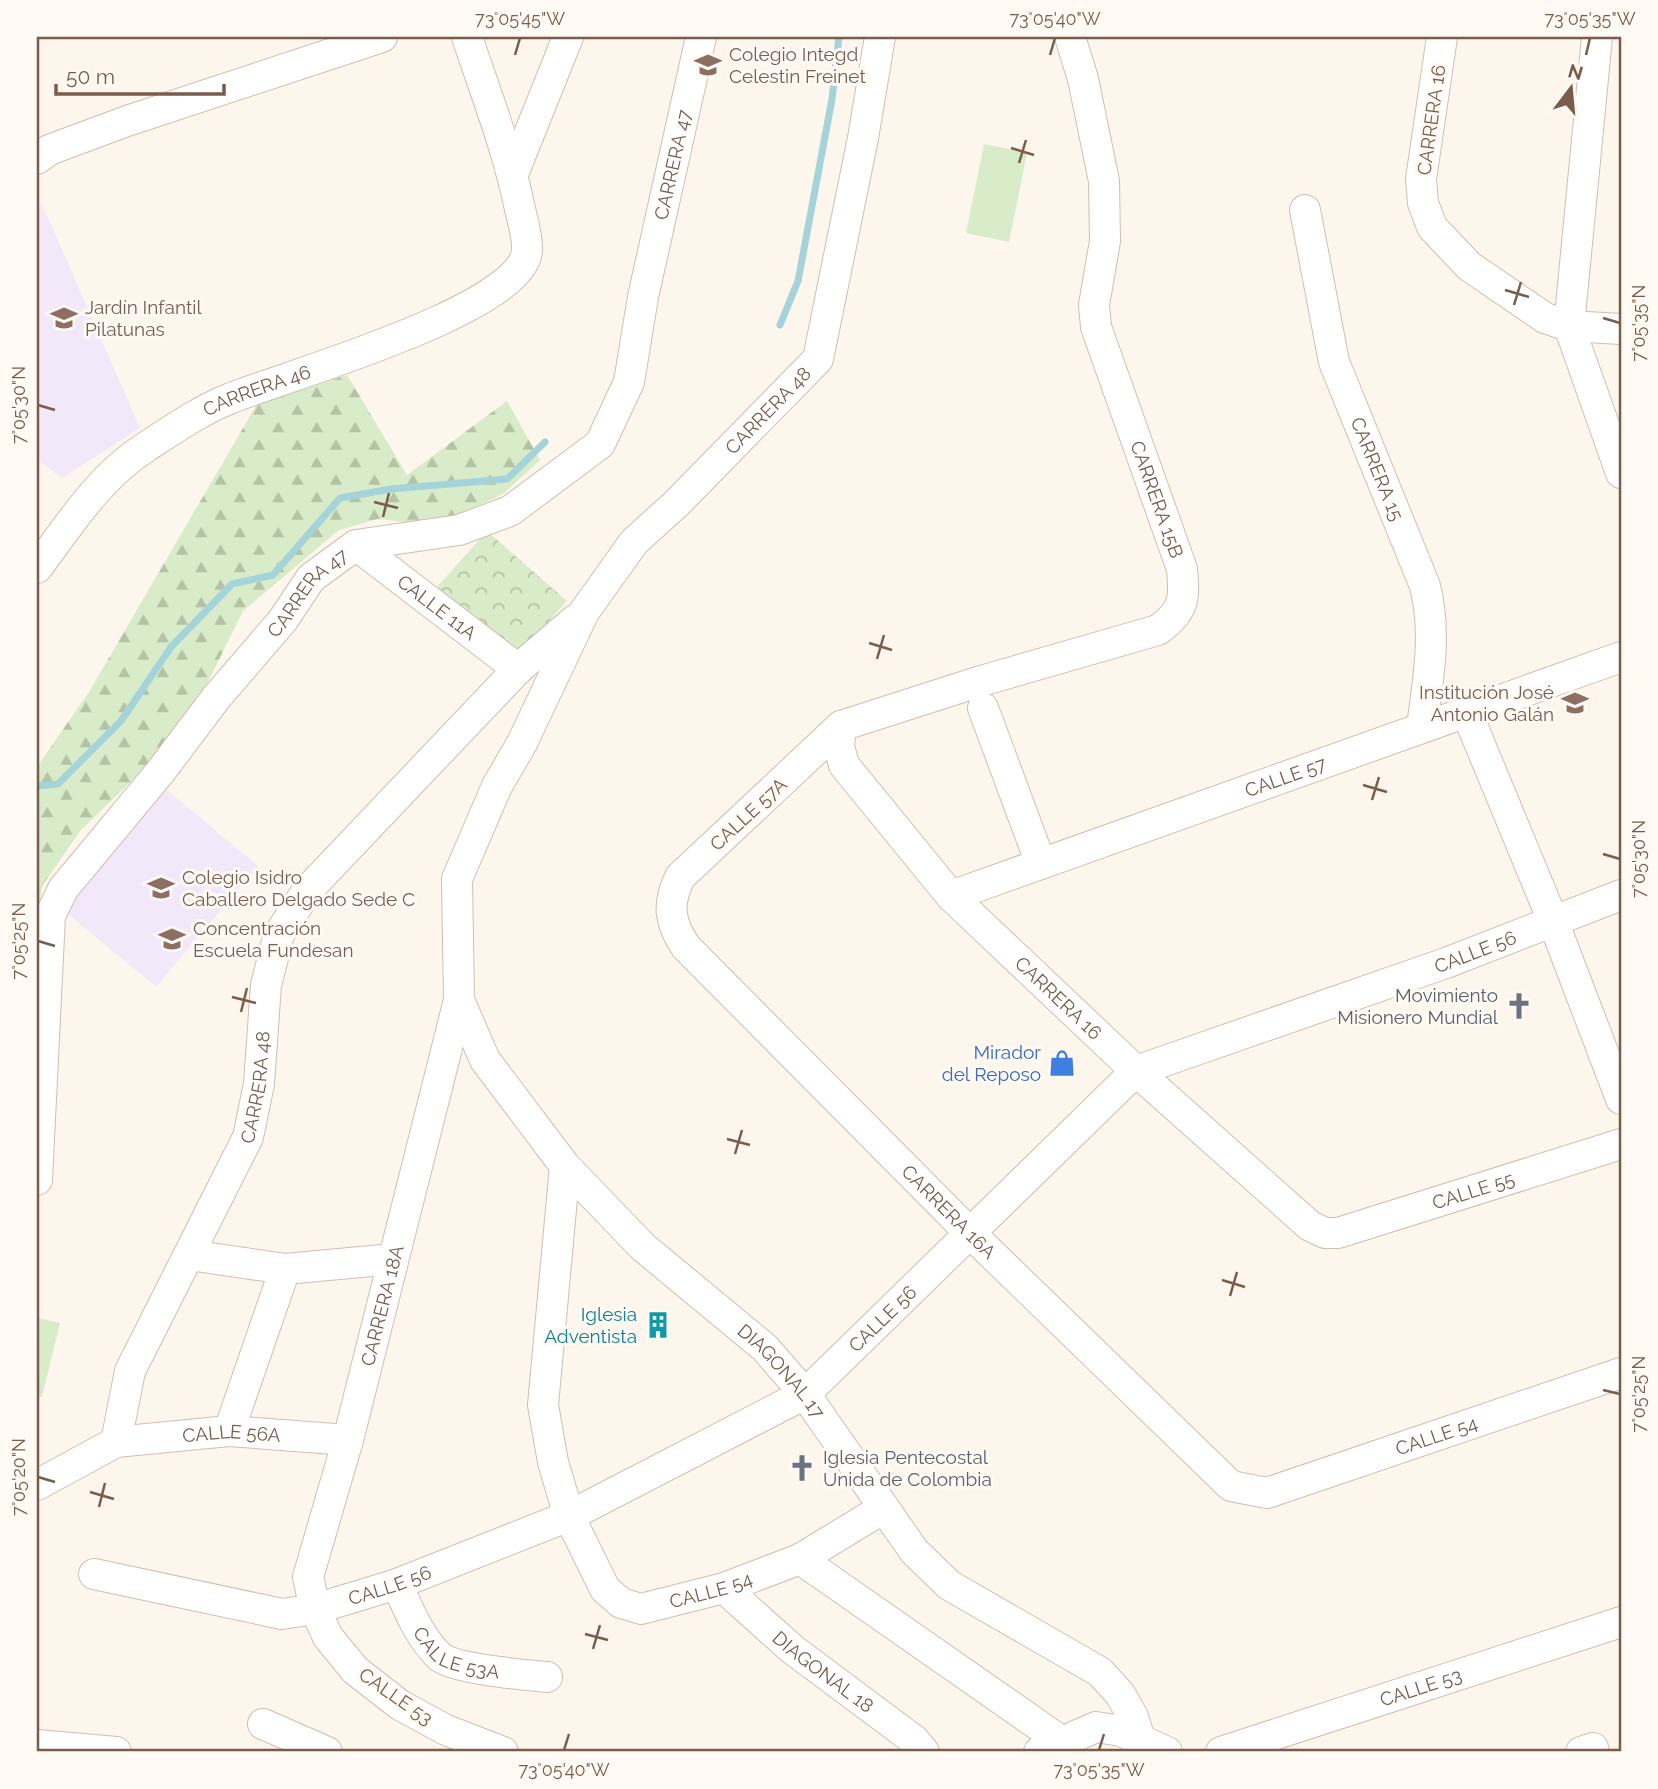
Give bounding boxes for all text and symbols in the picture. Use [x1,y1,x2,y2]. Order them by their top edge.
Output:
text: 73°05'45"W [475,8,565,29]
text: 73°05'40"W [1009,8,1101,29]
text: 73°05'35"W [1544,8,1636,29]
place label: Colegio Integd Celestin Freinet [729,43,866,87]
school or university icon: Colegio Integd Celestin Freinet [693,50,723,80]
scale bar [56,52,224,96]
north arrow [1536,52,1606,122]
text: N [1566,59,1586,84]
street label: CARRERA 16 [1412,63,1450,177]
text: 50 m [66,64,115,89]
street label: CARRERA 47 [650,108,695,222]
text: 7°05'35"N [1628,285,1649,361]
place label: Jardín Infantil Pilatunas [85,296,202,340]
school or university icon: Jardín Infantil Pilatunas [49,303,79,333]
street label: CARRERA 46 [199,360,313,420]
street label: CARRERA 48 [720,362,815,458]
text: 7°05'30"N [8,366,29,444]
street label: CARRERA 15 [1346,414,1408,524]
street label: CARRERA 15B [1126,438,1188,561]
street label: CARRERA 47 [262,544,352,642]
street label: CALLE 11A [393,570,481,644]
place label: Institución José Antonio Galán [1419,681,1554,725]
school or university icon: Institución José Antonio Galán [1560,688,1590,718]
street label: CALLE 57 [1242,752,1329,801]
street label: CALLE 57A [705,773,791,855]
text: 7°05'30"N [1628,820,1649,898]
place label: Colegio Isidro Caballero Delgado Sede C [182,866,415,910]
school or university icon: Colegio Isidro Caballero Delgado Sede C [146,873,176,903]
text: 7°05'25"N [8,903,29,979]
place label: Concentración Escuela Fundesan [193,917,353,961]
school or university icon: Concentración Escuela Fundesan [157,924,187,954]
street label: CALLE 56 [1431,926,1519,977]
street label: CARRERA 16 [1011,952,1107,1044]
place label: Movimiento Misionero Mundial [1337,984,1499,1028]
church icon: Movimiento Misionero Mundial [1504,991,1534,1021]
street label: CARRERA 48 [236,1030,274,1145]
place label: Mirador del Reposo [942,1041,1041,1085]
shop icon: Mirador del Reposo [1047,1048,1077,1078]
street label: CARRERA 16A [897,1160,1001,1263]
street label: CALLE 55 [1429,1167,1517,1214]
street label: CARRERA 18A [356,1243,408,1368]
street label: CALLE 56 [844,1281,921,1356]
place label: Iglesia Adventista [544,1303,637,1347]
building icon: Iglesia Adventista [643,1310,673,1340]
street label: DIAGONAL 17 [733,1319,829,1422]
text: 7°05'25"N [1628,1356,1649,1432]
street label: CALLE 54 [1393,1412,1480,1460]
street label: CALLE 56A [181,1420,282,1446]
text: 7°05'20"N [8,1438,29,1516]
place label: Iglesia Pentecostal Unida de Colombia [823,1446,992,1490]
church icon: Iglesia Pentecostal Unida de Colombia [787,1453,817,1483]
street label: CALLE 56 [346,1561,434,1609]
street label: CALLE 54 [667,1567,755,1612]
street label: CALLE 53A [409,1623,501,1683]
street label: DIAGONAL 18 [768,1626,878,1717]
street label: CALLE 53 [355,1663,437,1729]
street label: CALLE 53 [1377,1664,1464,1711]
text: 73°05'40"W [518,1759,610,1780]
text: 73°05'35"W [1053,1759,1145,1780]

